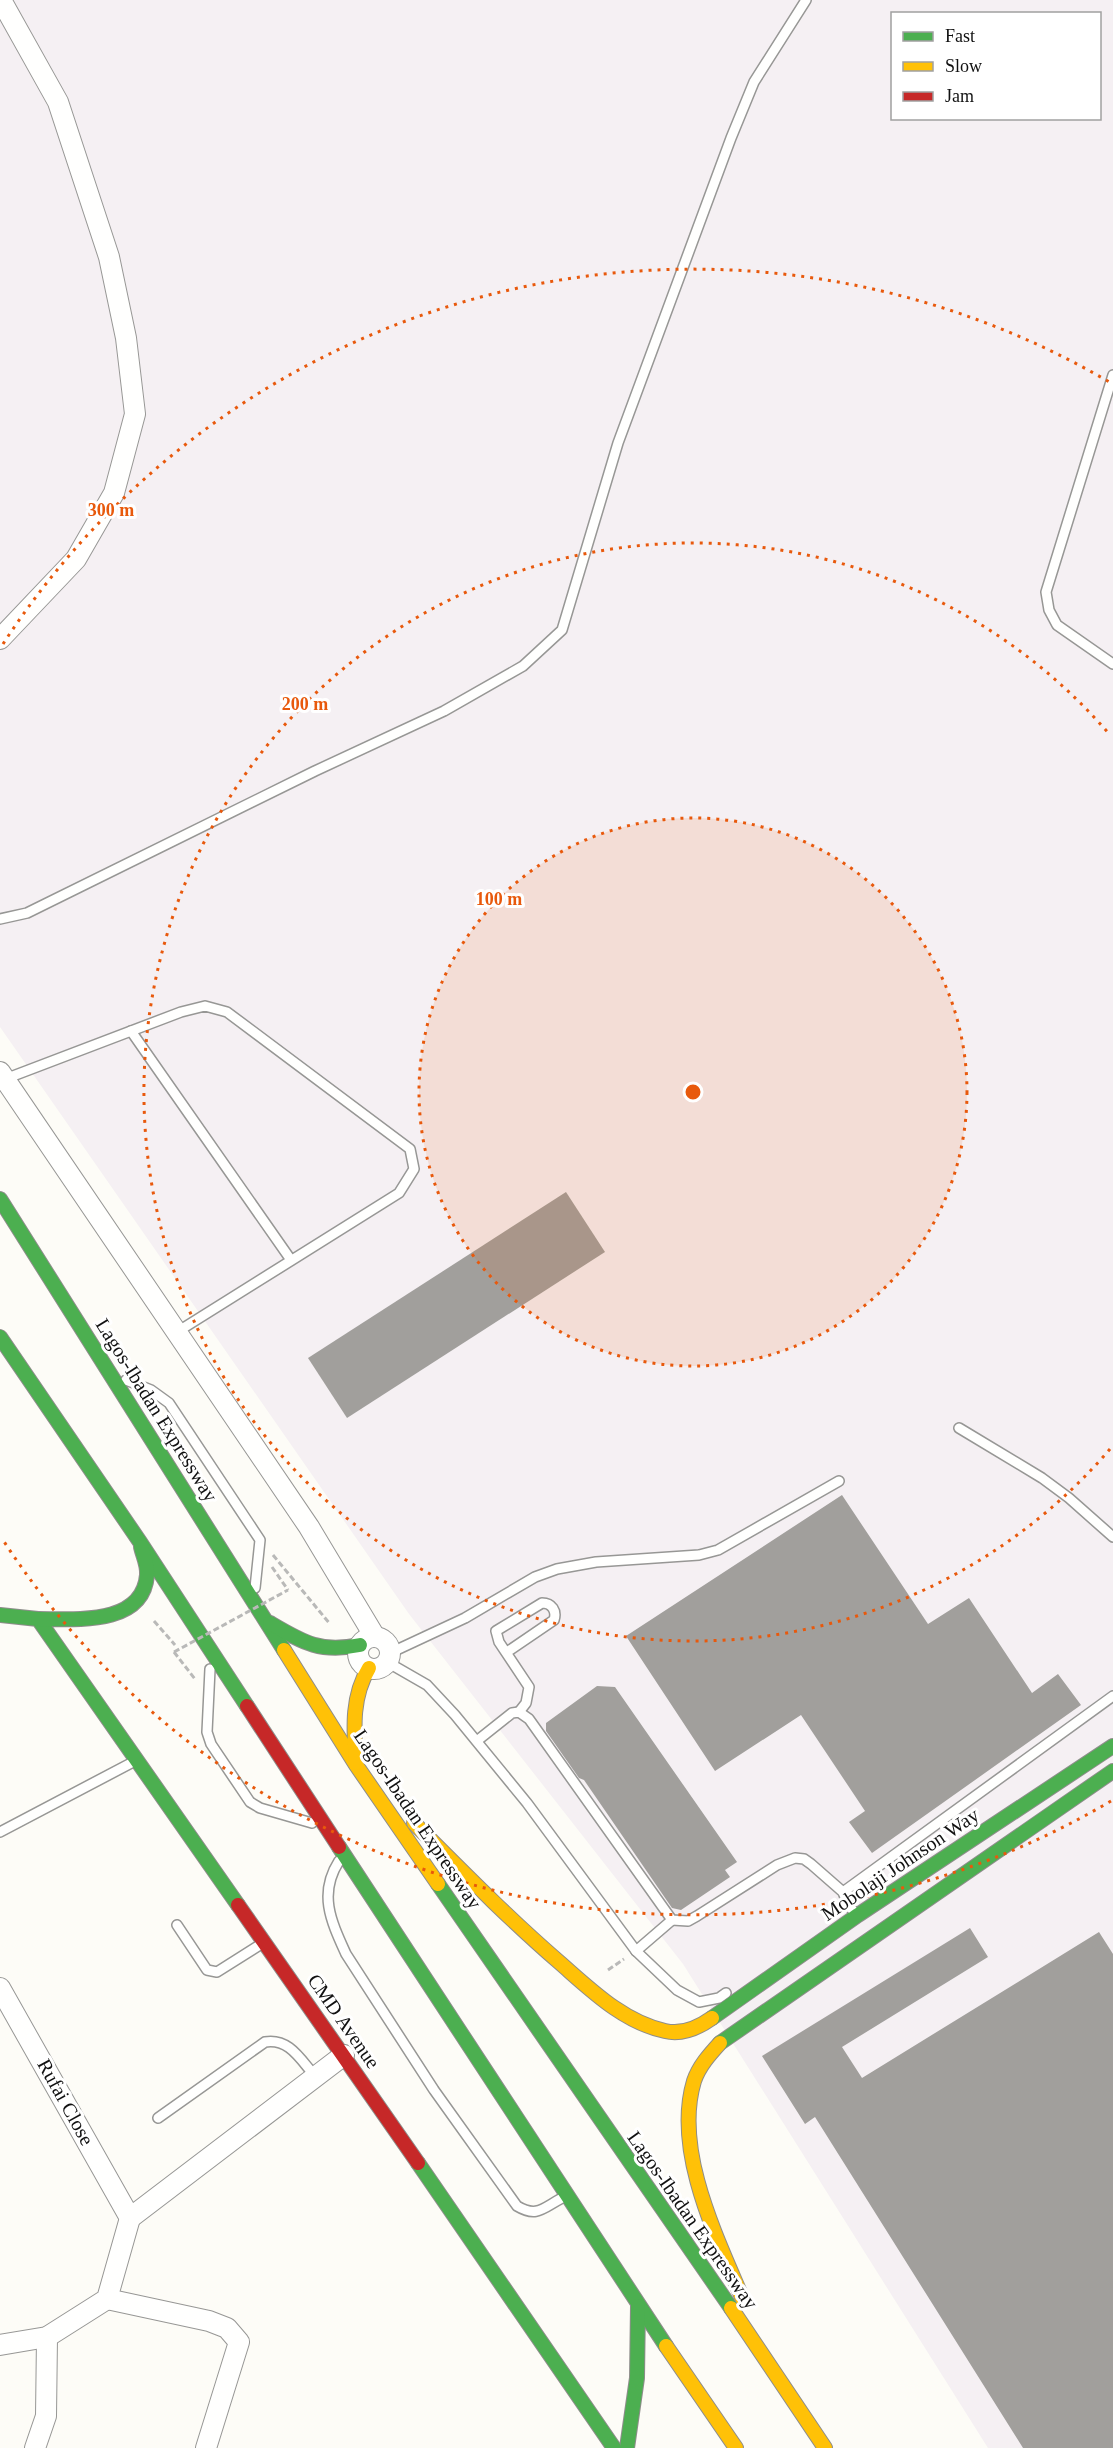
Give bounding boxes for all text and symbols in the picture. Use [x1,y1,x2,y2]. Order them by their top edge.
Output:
legend [891,12,1101,120]
text: Fast [945,26,975,46]
text: Slow [945,56,982,76]
text: Jam [945,86,974,106]
text: 300 m [88,500,134,520]
text: 200 m [282,694,328,714]
text: 100 m [476,889,522,909]
centre of rings [683,1082,703,1102]
street label: Lagos-Ibadan Expressway [91,1314,222,1506]
street label: Lagos-Ibadan Expressway [349,1725,486,1913]
street label: Mobolaji Johnson Way [817,1803,983,1926]
street label: CMD Avenue [303,1970,385,2073]
street label: Rufai Close [33,2055,99,2149]
street label: Lagos-Ibadan Expressway [622,2127,763,2314]

